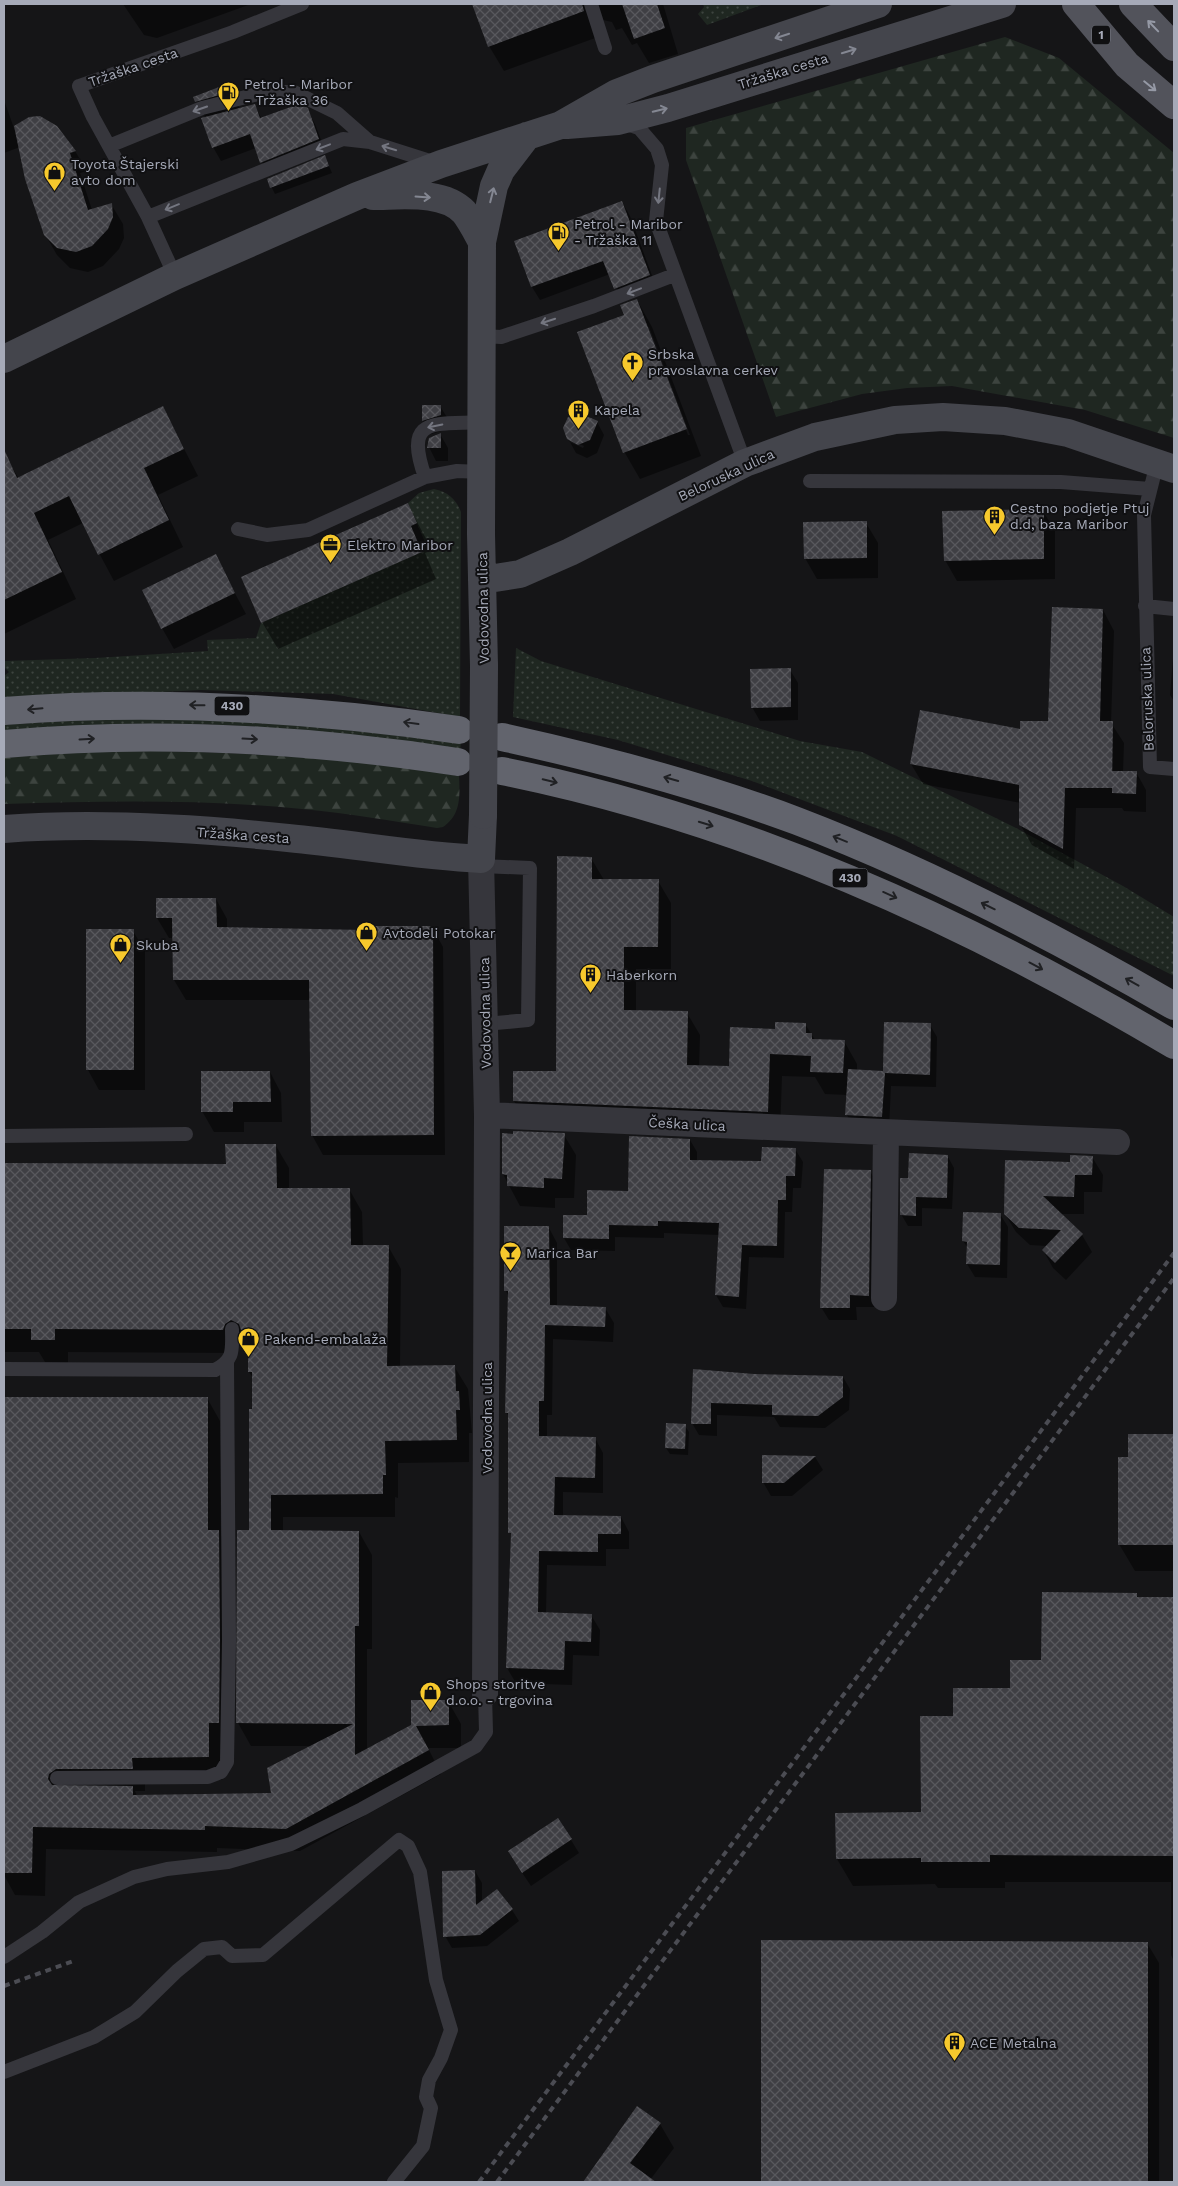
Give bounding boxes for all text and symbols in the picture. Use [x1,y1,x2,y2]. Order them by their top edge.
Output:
one-way arrow [1147,20,1159,32]
road number: 1 [1092,26,1110,44]
one-way arrow [775,32,791,41]
street label: Tržaška cesta [86,44,180,90]
one-way arrow [840,45,856,55]
street label: Tržaška cesta [736,50,830,92]
place label: Petrol - Maribor - Tržaška 36 [244,76,353,108]
fuel station icon: Petrol - Maribor - Tržaška 36 [216,80,240,111]
one-way arrow [1143,80,1156,91]
one-way arrow [192,105,208,114]
one-way arrow [652,105,668,114]
one-way arrow [316,143,331,152]
one-way arrow [381,143,397,153]
place label: Toyota Štajerski avto dom [71,156,179,188]
shop icon: Toyota Štajerski avto dom [43,160,67,191]
one-way arrow [488,187,497,203]
one-way arrow [654,188,664,204]
one-way arrow [415,193,431,202]
one-way arrow [165,203,180,212]
place label: Petrol - Maribor - Tržaška 11 [574,216,683,248]
fuel station icon: Petrol - Maribor - Tržaška 11 [546,220,570,251]
one-way arrow [627,287,642,296]
one-way arrow [540,317,556,327]
place label: Srbska pravoslavna cerkev [648,346,779,378]
church icon: Srbska pravoslavna cerkev [620,350,644,381]
building icon: Kapela [566,398,590,429]
place label: Kapela [594,402,640,418]
one-way arrow [427,422,443,431]
street label: Beloruska ulica [675,446,777,504]
place label: Cestno podjetje Ptuj d.d, baza Maribor [1010,500,1150,532]
building icon: Cestno podjetje Ptuj d.d, baza Maribor [982,504,1006,535]
office icon: Elektro Maribor [319,533,343,564]
place label: Elektro Maribor [347,537,453,553]
street label: Vodovodna ulica [474,552,492,664]
street label: Beloruska ulica [1137,647,1157,751]
road number: 430 [214,696,250,716]
one-way arrow [189,700,206,710]
one-way arrow [27,704,43,714]
one-way arrow [404,717,420,727]
one-way arrow [79,734,95,743]
one-way arrow [241,735,257,744]
one-way arrow [663,774,679,784]
one-way arrow [541,777,557,786]
one-way arrow [698,820,714,830]
street label: Tržaška cesta [196,824,290,846]
one-way arrow [833,834,848,843]
road number: 430 [832,868,868,888]
one-way arrow [882,891,897,901]
one-way arrow [981,901,996,910]
shop icon: Avtodeli Potokar [355,921,379,952]
place label: Avtodeli Potokar [383,925,496,941]
shop icon: Skuba [108,933,132,964]
place label: Skuba [136,937,178,953]
street label: Vodovodna ulica [476,957,494,1069]
one-way arrow [1029,962,1043,972]
building icon: Haberkorn [578,963,602,994]
place label: Haberkorn [606,967,677,983]
one-way arrow [1124,977,1139,987]
street label: Češka ulica [648,1114,726,1134]
bar icon: Marica Bar [498,1241,522,1272]
place label: Marica Bar [526,1245,599,1261]
shop icon: Pakend-embalaža [236,1327,260,1358]
place label: Pakend-embalaža [264,1331,387,1347]
street label: Vodovodna ulica [479,1362,495,1474]
place label: Shops storitve d.o.o. - trgovina [446,1676,553,1708]
shop icon: Shops storitve d.o.o. - trgovina [418,1680,442,1711]
building icon: ACE Metalna [942,2031,966,2062]
place label: ACE Metalna [970,2035,1057,2051]

